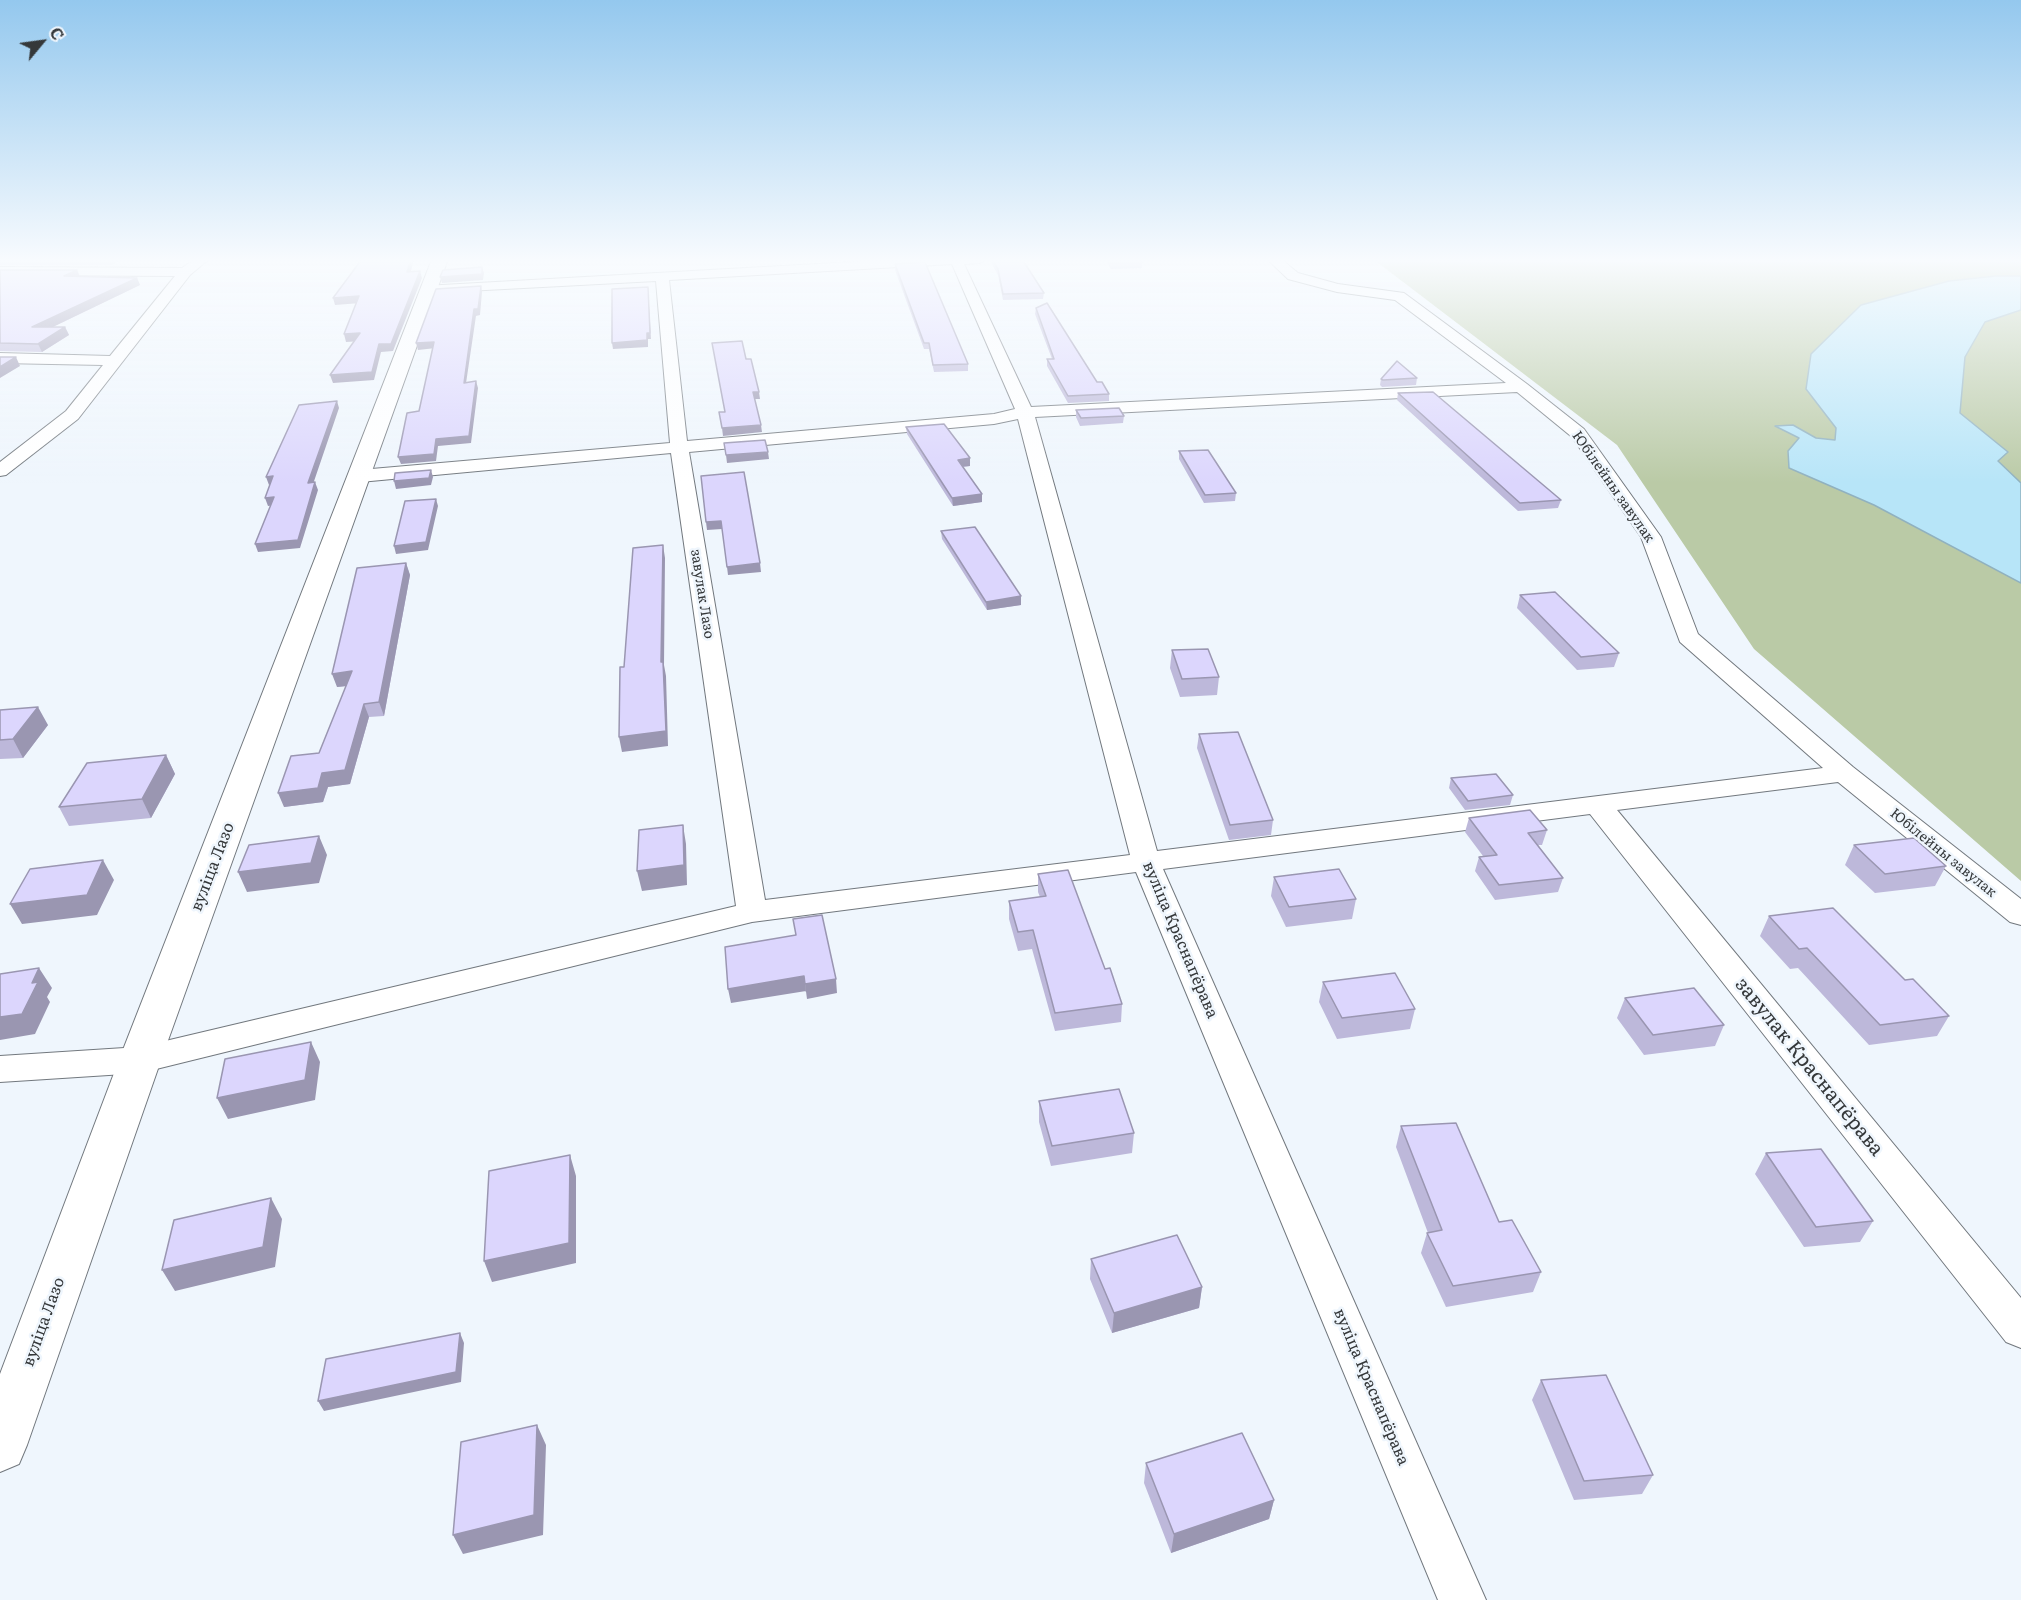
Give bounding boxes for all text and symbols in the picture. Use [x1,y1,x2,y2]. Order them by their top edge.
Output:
north arrow [12,12,72,72]
text: С [44,22,71,44]
street label: Юбілейны завулак [1568,428,1658,546]
street label: завулак Лазо [687,548,717,640]
street label: Юбілейны завулак [1886,805,2000,901]
street label: вуліца Лазо [187,820,239,914]
street label: вуліца Краснапёрава [1138,859,1222,1021]
street label: завулак Краснапёрава [1730,973,1888,1161]
street label: вуліца Лазо [19,1275,69,1369]
street label: вуліца Краснапёрава [1329,1306,1413,1468]

